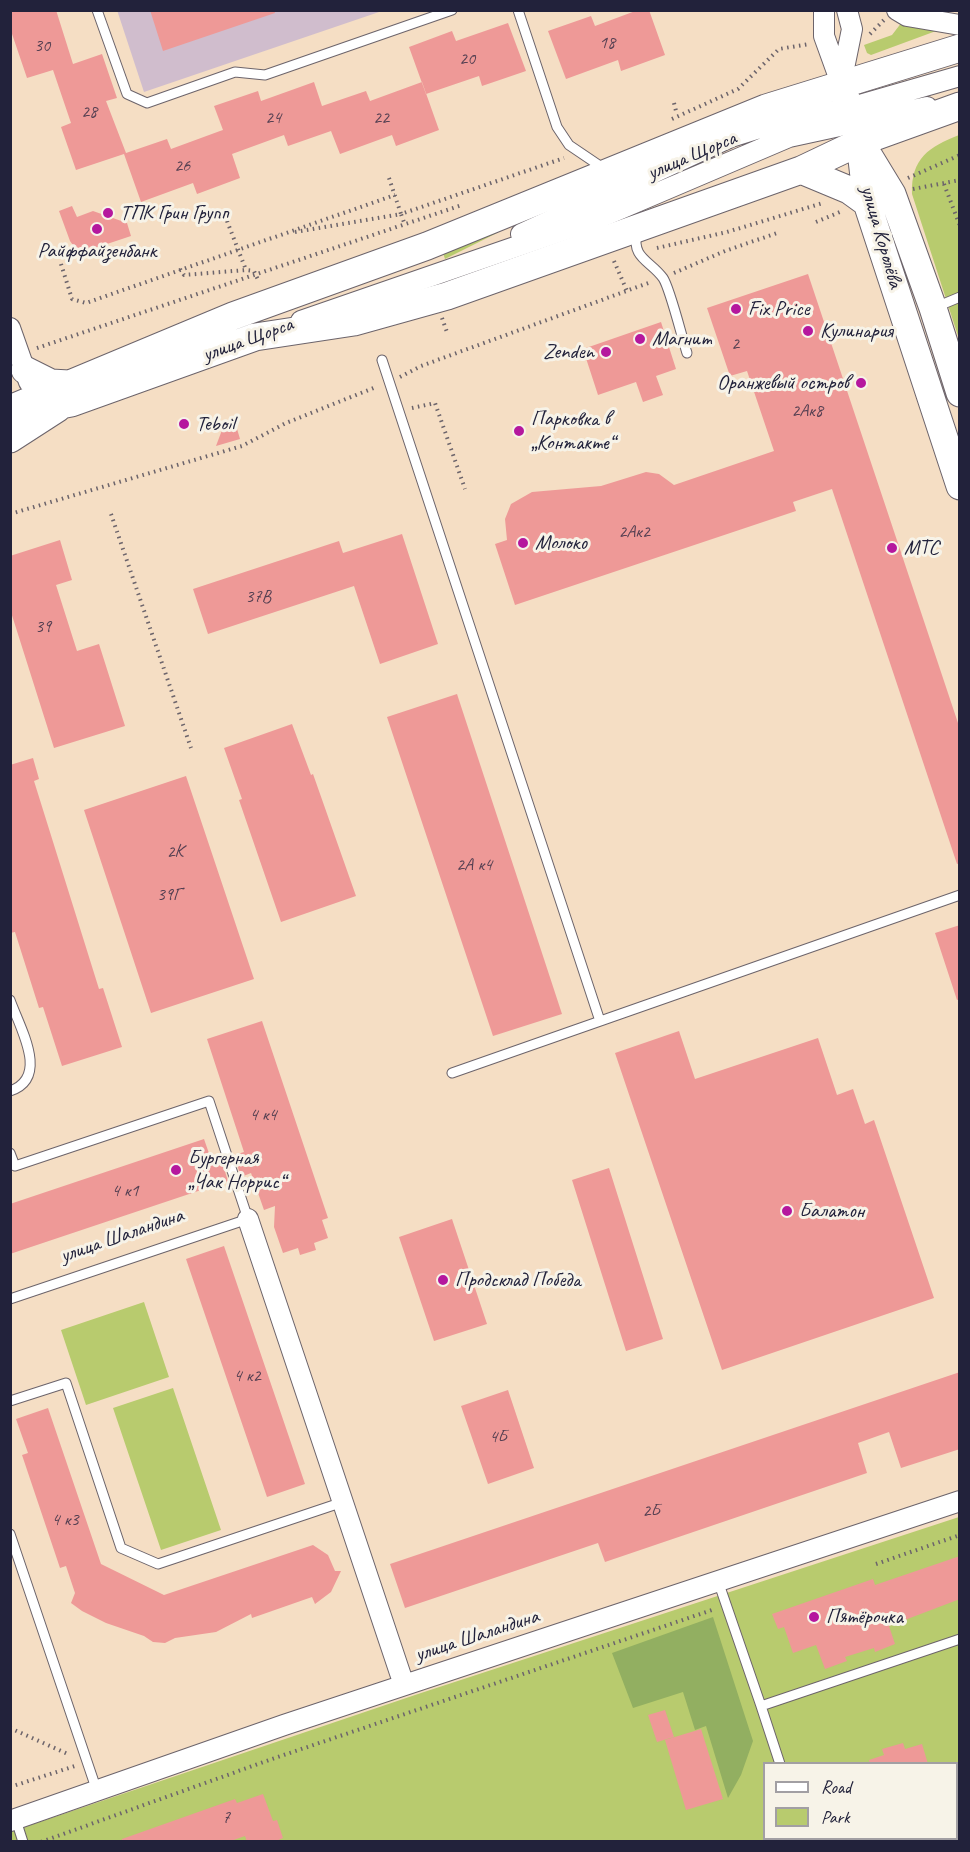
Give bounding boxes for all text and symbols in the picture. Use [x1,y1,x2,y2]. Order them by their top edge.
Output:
house number: 18 [599,32,615,54]
house number: 30 [34,35,50,57]
house number: 20 [459,48,475,70]
house number: 28 [81,101,97,123]
house number: 24 [265,107,281,129]
house number: 22 [373,107,389,129]
street label: улица Щорса [644,126,740,186]
house number: 26 [174,155,190,177]
street label: улица Королёва [854,183,908,291]
place label: ТПК Грин Групп [120,200,229,226]
marker: ТПК Грин Групп [101,206,115,220]
marker: Райффайзенбанк [90,222,104,236]
place label: Райффайзенбанк [38,238,156,264]
place label: Fix Price [748,296,809,322]
marker: Fix Price [729,302,743,316]
street label: улица Щорса [199,312,297,368]
place label: Кулинария [820,318,893,344]
marker: Кулинария [801,324,815,338]
place label: Магнит [652,326,712,352]
marker: Магнит [633,332,647,346]
house number: 2 [731,333,739,355]
place label: Zenden [543,339,594,365]
marker: Zenden [599,345,613,359]
place label: Оранжевый остров [717,370,849,396]
marker: Оранжевый остров [854,376,868,390]
house number: 2Ак8 [791,400,823,422]
place label: Парковка в „Контакте“ [531,406,614,456]
place label: Teboil [196,411,235,437]
marker: Teboil [177,417,191,431]
marker: Парковка в „Контакте“ [512,424,526,438]
house number: 2Ак2 [618,521,650,543]
place label: Молоко [535,530,587,556]
place label: МТС [904,535,939,561]
marker: Молоко [516,536,530,550]
marker: МТС [885,541,899,555]
house number: 37В [245,586,271,608]
house number: 39 [35,616,51,638]
house number: 2К [166,841,184,863]
house number: 2А к4 [456,854,492,876]
house number: 39Г [157,884,181,906]
house number: 4 к4 [249,1104,277,1126]
place label: Бургерная „Чак Норрис“ [188,1145,285,1195]
marker: Бургерная „Чак Норрис“ [169,1163,183,1177]
house number: 4 к1 [111,1180,139,1202]
place label: Балатон [799,1198,864,1224]
street label: улица Шаландина [57,1203,187,1269]
marker: Балатон [780,1204,794,1218]
place label: Продсклад Победа [455,1267,581,1293]
marker: Продсклад Победа [436,1273,450,1287]
house number: 4 к2 [233,1365,261,1387]
house number: 4Б [489,1426,507,1448]
house number: 2Б [642,1500,660,1522]
house number: 4 к3 [51,1509,79,1531]
street label: улица Шаландина [412,1604,542,1668]
place label: Пятёрочка [826,1604,903,1630]
marker: Пятёрочка [807,1610,821,1624]
legend [763,1762,958,1840]
text: Road [821,1776,851,1798]
text: Park [821,1806,850,1828]
house number: 7 [222,1807,230,1829]

